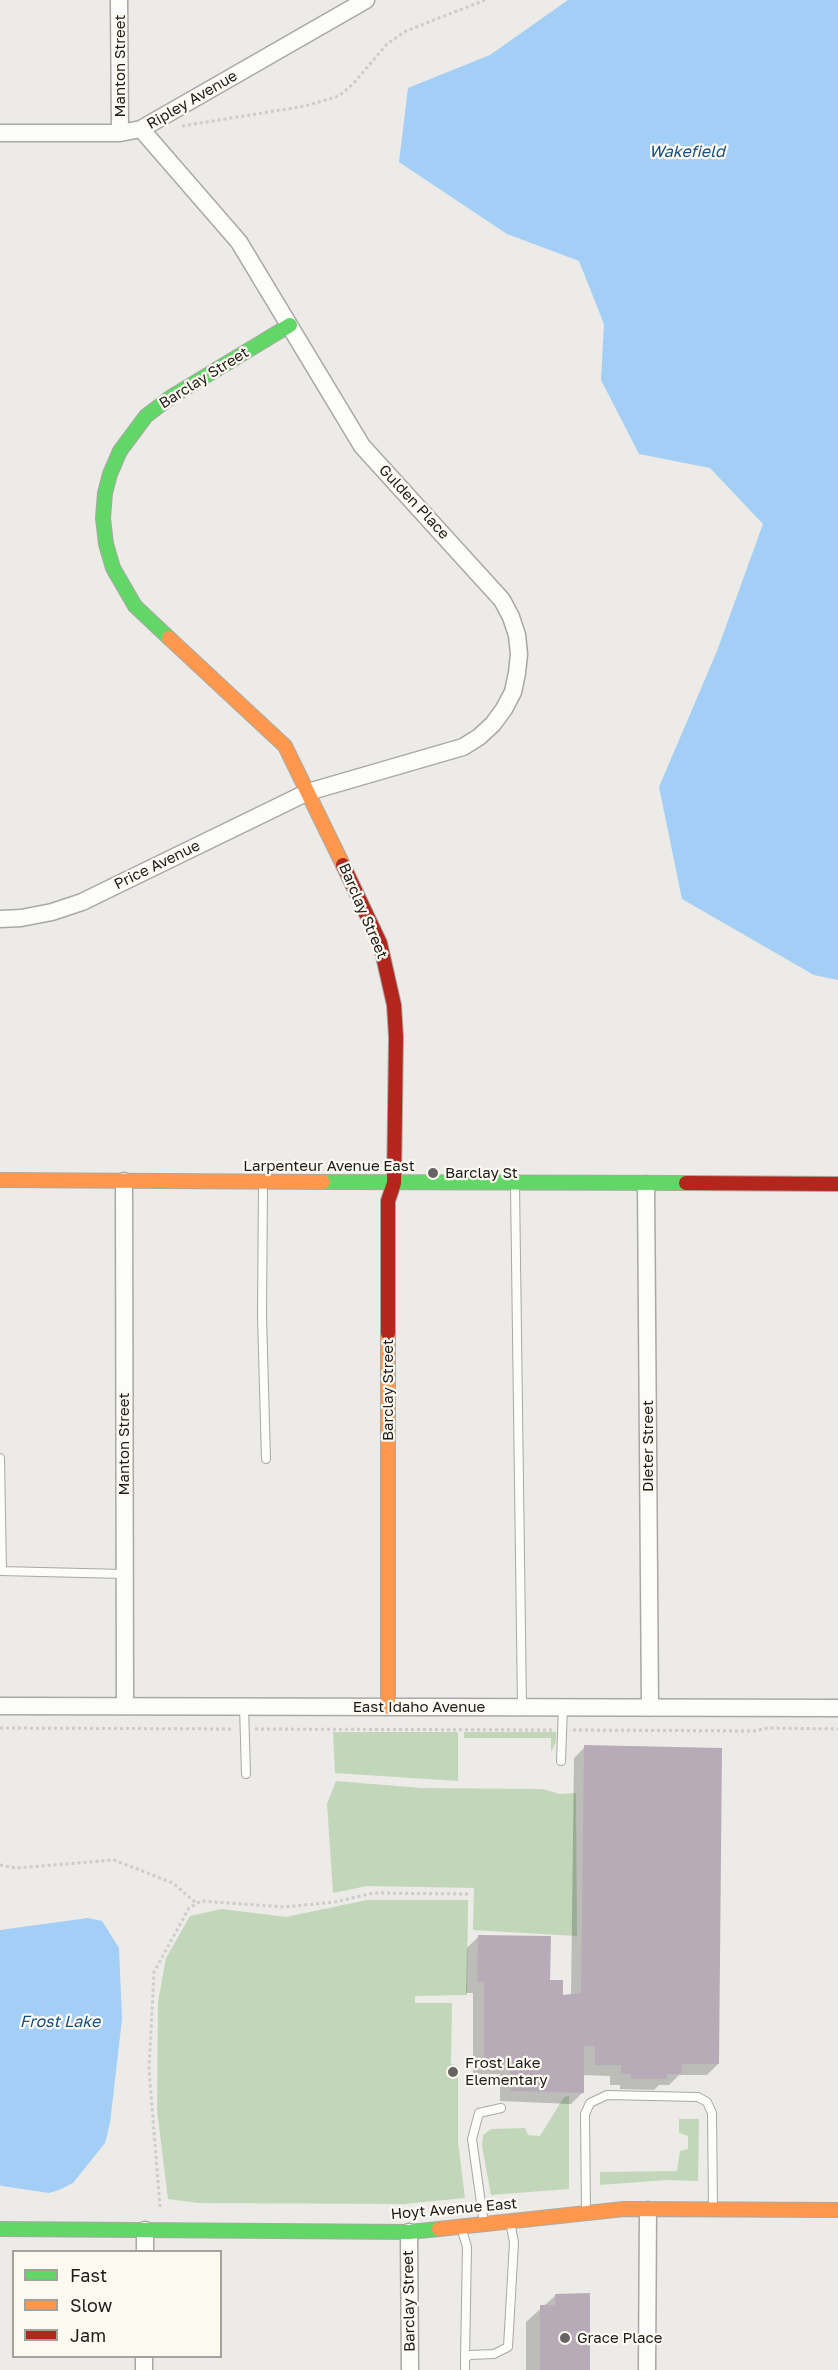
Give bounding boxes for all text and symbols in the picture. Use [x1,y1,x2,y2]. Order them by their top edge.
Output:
street label: Manton Street [111,15,129,117]
street label: Ripley Avenue [144,67,240,133]
water label: Wakefield [649,142,725,162]
street label: Barclay Street [156,343,252,413]
street label: Gulden Place [375,461,453,543]
street label: Price Avenue [111,836,203,894]
street label: Barclay Street [335,861,391,961]
street label: Larpenteur Avenue East [243,1157,415,1175]
place label: Barclay St [445,1164,518,1182]
marker: Barclay St [426,1166,440,1180]
street label: Barclay Street [379,1339,397,1441]
street label: Manton Street [115,1393,133,1495]
street label: Dieter Street [639,1400,657,1492]
street label: East Idaho Avenue [353,1698,485,1716]
water label: Frost Lake [20,2012,100,2032]
place label: Frost Lake Elementary [465,2054,548,2089]
marker: Frost Lake Elementary [446,2065,460,2079]
street label: Hoyt Avenue East [390,2195,518,2223]
legend [12,2250,222,2358]
street label: Barclay Street [399,2250,419,2352]
text: Fast [70,2264,107,2286]
text: Slow [70,2294,112,2316]
text: Jam [70,2324,106,2346]
place label: Grace Place [577,2329,662,2347]
marker: Grace Place [558,2331,572,2345]

